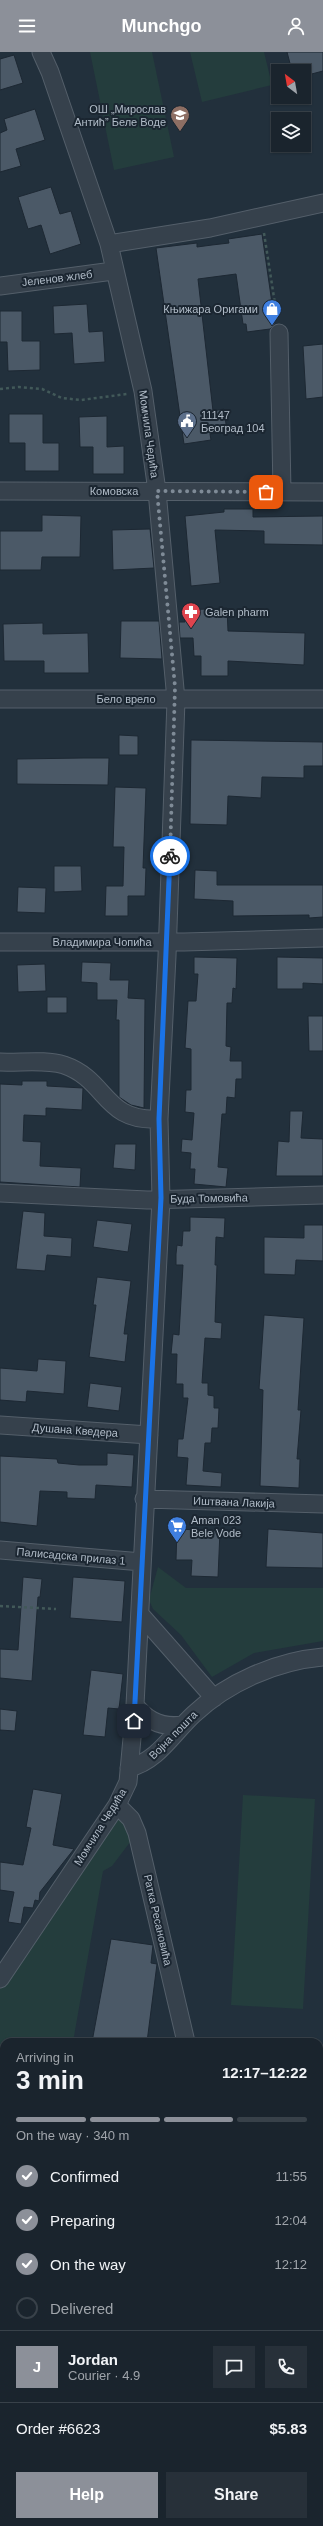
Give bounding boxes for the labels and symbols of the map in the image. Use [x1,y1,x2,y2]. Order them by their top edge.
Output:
north arrow [271,64,311,104]
place label: ОШ „Мирослав Антић” Беле Воде [74,103,166,128]
school or university icon: ОШ „Мирослав Антић” Беле Воде [169,104,191,132]
street label: Јеленов жлеб [21,268,93,288]
shop icon: Књижара Оригами [261,298,283,326]
place label: Књижара Оригами [163,303,258,315]
street label: Момчила Чедића [137,389,161,479]
place label: 11147 Београд 104 [201,409,265,434]
public building icon: 11147 Београд 104 [176,410,198,438]
pin [249,475,283,509]
street label: Комовска [90,485,139,497]
pharmacy icon: Galen pharm [180,601,202,629]
place label: Galen pharm [205,606,269,618]
street label: Бело врело [96,693,156,705]
courier [150,836,190,876]
street label: Владимира Чопића [52,936,152,948]
street label: Буда Томовића [170,1191,249,1205]
street label: Душана Кведера [32,1421,119,1439]
street label: Иштвана Лакија [193,1495,276,1509]
place label: Aman 023 Bele Vode [191,1514,241,1539]
supermarket icon: Aman 023 Bele Vode [166,1515,188,1543]
street label: Палисадска прилаз 1 [16,1545,126,1567]
pin [117,1704,151,1738]
street label: Војна пошта [146,1708,200,1762]
street label: Момчила Чедића [71,1786,129,1868]
street label: Ратка Ресановића [142,1873,175,1968]

